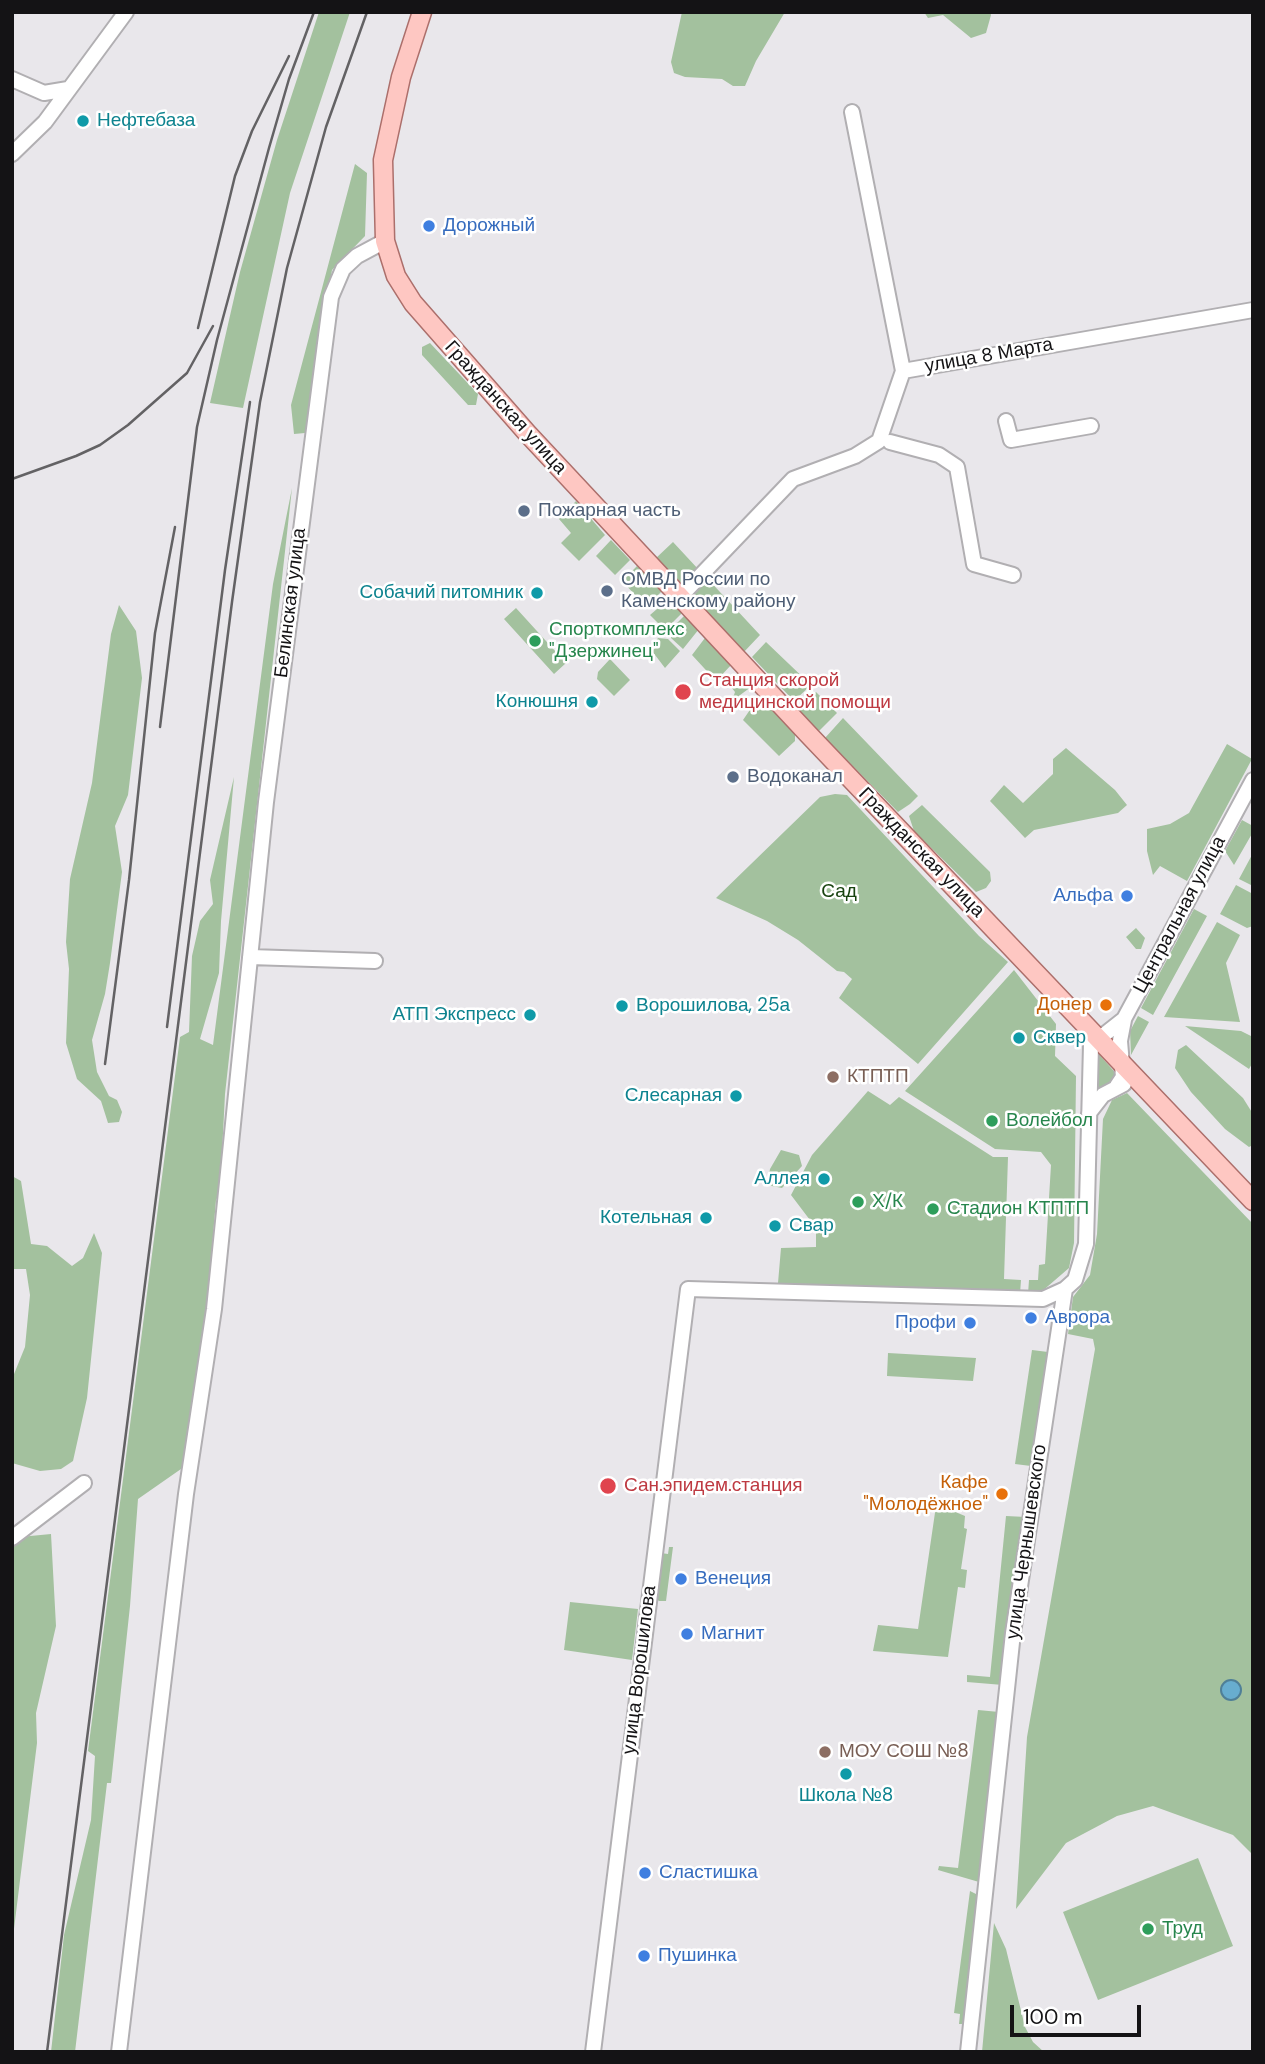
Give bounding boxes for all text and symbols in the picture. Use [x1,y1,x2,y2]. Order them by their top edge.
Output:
place label: Нефтебаза [97,110,195,132]
marker: Нефтебаза [75,113,91,129]
place label: Дорожный [443,215,535,237]
marker: Дорожный [421,218,437,234]
street label: улица 8 Марта [923,334,1055,378]
street label: Гражданская улица [439,337,571,479]
place label: Пожарная часть [538,500,681,522]
marker: Пожарная часть [516,503,532,519]
street label: Белинская улица [270,527,312,679]
place label: ОМВД России по Каменскому району [621,569,795,613]
place label: Собачий питомник [359,582,523,604]
marker: ОМВД России по Каменскому району [599,583,615,599]
marker: Собачий питомник [529,585,545,601]
place label: Спорткомплекс "Дзержинец" [549,619,685,663]
marker: Спорткомплекс "Дзержинец" [527,633,543,649]
place label: Станция скорой медицинской помощи [699,670,891,714]
marker: Станция скорой медицинской помощи [673,682,693,702]
place label: Конюшня [496,691,578,713]
marker: Конюшня [584,694,600,710]
place label: Водоканал [747,766,843,788]
marker: Водоканал [725,769,741,785]
street label: Гражданская улица [853,783,989,923]
street label: Центральная улица [1129,833,1231,997]
park label: Сад [821,881,857,903]
place label: Альфа [1053,885,1113,907]
marker: Альфа [1119,888,1135,904]
place label: Донер [1037,994,1092,1016]
place label: Ворошилова, 25а [636,995,790,1017]
marker: Донер [1098,997,1114,1013]
marker: Ворошилова, 25а [614,998,630,1014]
place label: АТП Экспресс [392,1004,516,1026]
marker: АТП Экспресс [522,1007,538,1023]
place label: Сквер [1033,1027,1086,1049]
marker: Сквер [1011,1030,1027,1046]
place label: КТПТП [847,1066,909,1088]
marker: КТПТП [825,1069,841,1085]
place label: Слесарная [625,1085,722,1107]
marker: Слесарная [728,1088,744,1104]
place label: Волейбол [1006,1110,1093,1132]
marker: Волейбол [984,1113,1000,1129]
place label: Аллея [754,1168,810,1190]
marker: Аллея [816,1171,832,1187]
place label: Х/К [872,1191,903,1213]
marker: Х/К [850,1194,866,1210]
place label: Стадион КТПТП [947,1198,1089,1220]
marker: Стадион КТПТП [925,1201,941,1217]
place label: Котельная [600,1207,692,1229]
marker: Котельная [698,1210,714,1226]
place label: Свар [789,1215,834,1237]
marker: Свар [767,1218,783,1234]
place label: Аврора [1045,1307,1110,1329]
marker: Аврора [1023,1310,1039,1326]
place label: Профи [895,1312,956,1334]
marker: Профи [962,1315,978,1331]
street label: улица Чернышевского [1002,1443,1052,1641]
place label: Кафе "Молодёжное" [863,1472,988,1516]
place label: Сан.эпидем.станция [624,1475,803,1497]
marker: Сан.эпидем.станция [598,1476,618,1496]
marker: Кафе "Молодёжное" [994,1486,1010,1502]
place label: Венеция [695,1568,771,1590]
marker: Венеция [673,1571,689,1587]
street label: улица Ворошилова [618,1584,662,1756]
place label: Магнит [701,1623,764,1645]
marker: Магнит [679,1626,695,1642]
place label: МОУ СОШ №8 [839,1741,969,1763]
marker: МОУ СОШ №8 [817,1744,833,1760]
marker: Школа №8 [838,1766,854,1782]
place label: Школа №8 [799,1785,893,1807]
place label: Сластишка [659,1862,758,1884]
marker: Сластишка [637,1865,653,1881]
place label: Труд [1162,1918,1203,1940]
marker: Труд [1140,1921,1156,1937]
place label: Пушинка [658,1945,737,1967]
marker: Пушинка [636,1948,652,1964]
scale bar [1013,1990,1144,2034]
text: 100 m [1023,2003,1083,2031]

